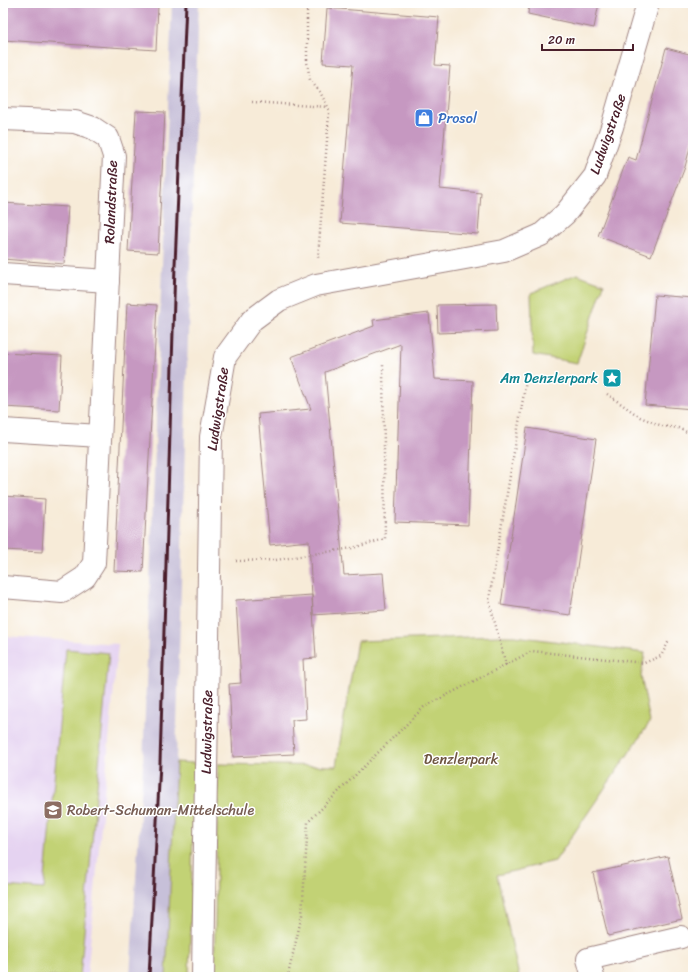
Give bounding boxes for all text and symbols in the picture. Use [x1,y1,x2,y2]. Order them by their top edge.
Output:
scale bar [542,26,633,52]
text: 20 m [548,29,575,51]
street label: Ludwigstraße [582,90,634,178]
place label: Prosol [438,106,478,131]
shop icon: Prosol [413,107,435,129]
street label: Rolandstraße [97,160,125,244]
street label: Ludwigstraße [200,366,236,452]
place label: Am Denzlerpark [499,366,599,391]
place icon: Am Denzlerpark [601,367,623,389]
street label: Ludwigstraße [194,690,220,774]
park label: Denzlerpark [424,747,499,772]
place label: Robert-Schuman-Mittelschule [67,798,254,823]
school or university icon: Robert-Schuman-Mittelschule [42,799,64,821]

